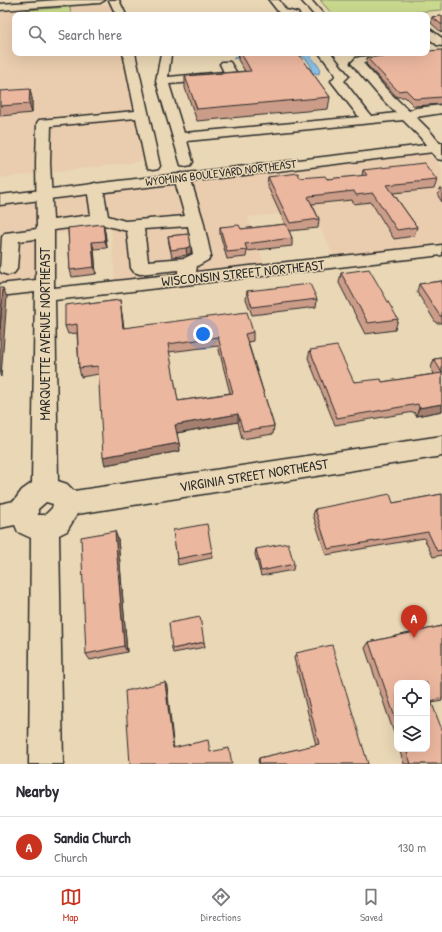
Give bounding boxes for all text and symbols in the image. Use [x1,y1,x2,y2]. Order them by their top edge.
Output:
search box [12,12,430,56]
icon: search [26,23,48,45]
text: Search here [58,24,122,45]
street label: WYOMING BOULEVARD NORTHEAST [145,155,298,190]
street label: MARQUETTE AVENUE NORTHEAST [35,247,54,421]
street label: WISCONSIN STREET NORTHEAST [160,254,326,291]
your location [193,324,213,344]
street label: VIRGINIA STREET NORTHEAST [178,453,330,496]
pin: A [401,605,427,638]
map controls [394,680,430,752]
button: locate [394,680,430,716]
button: layers [394,716,430,752]
text: Nearby [16,779,59,802]
text: Sandia Church [54,827,131,848]
text: A [26,838,32,856]
text: 130 m [398,838,426,856]
text: Church [54,848,87,866]
tab: Map [60,886,82,924]
tab: Directions [201,886,241,924]
tab: Saved [360,886,382,924]

